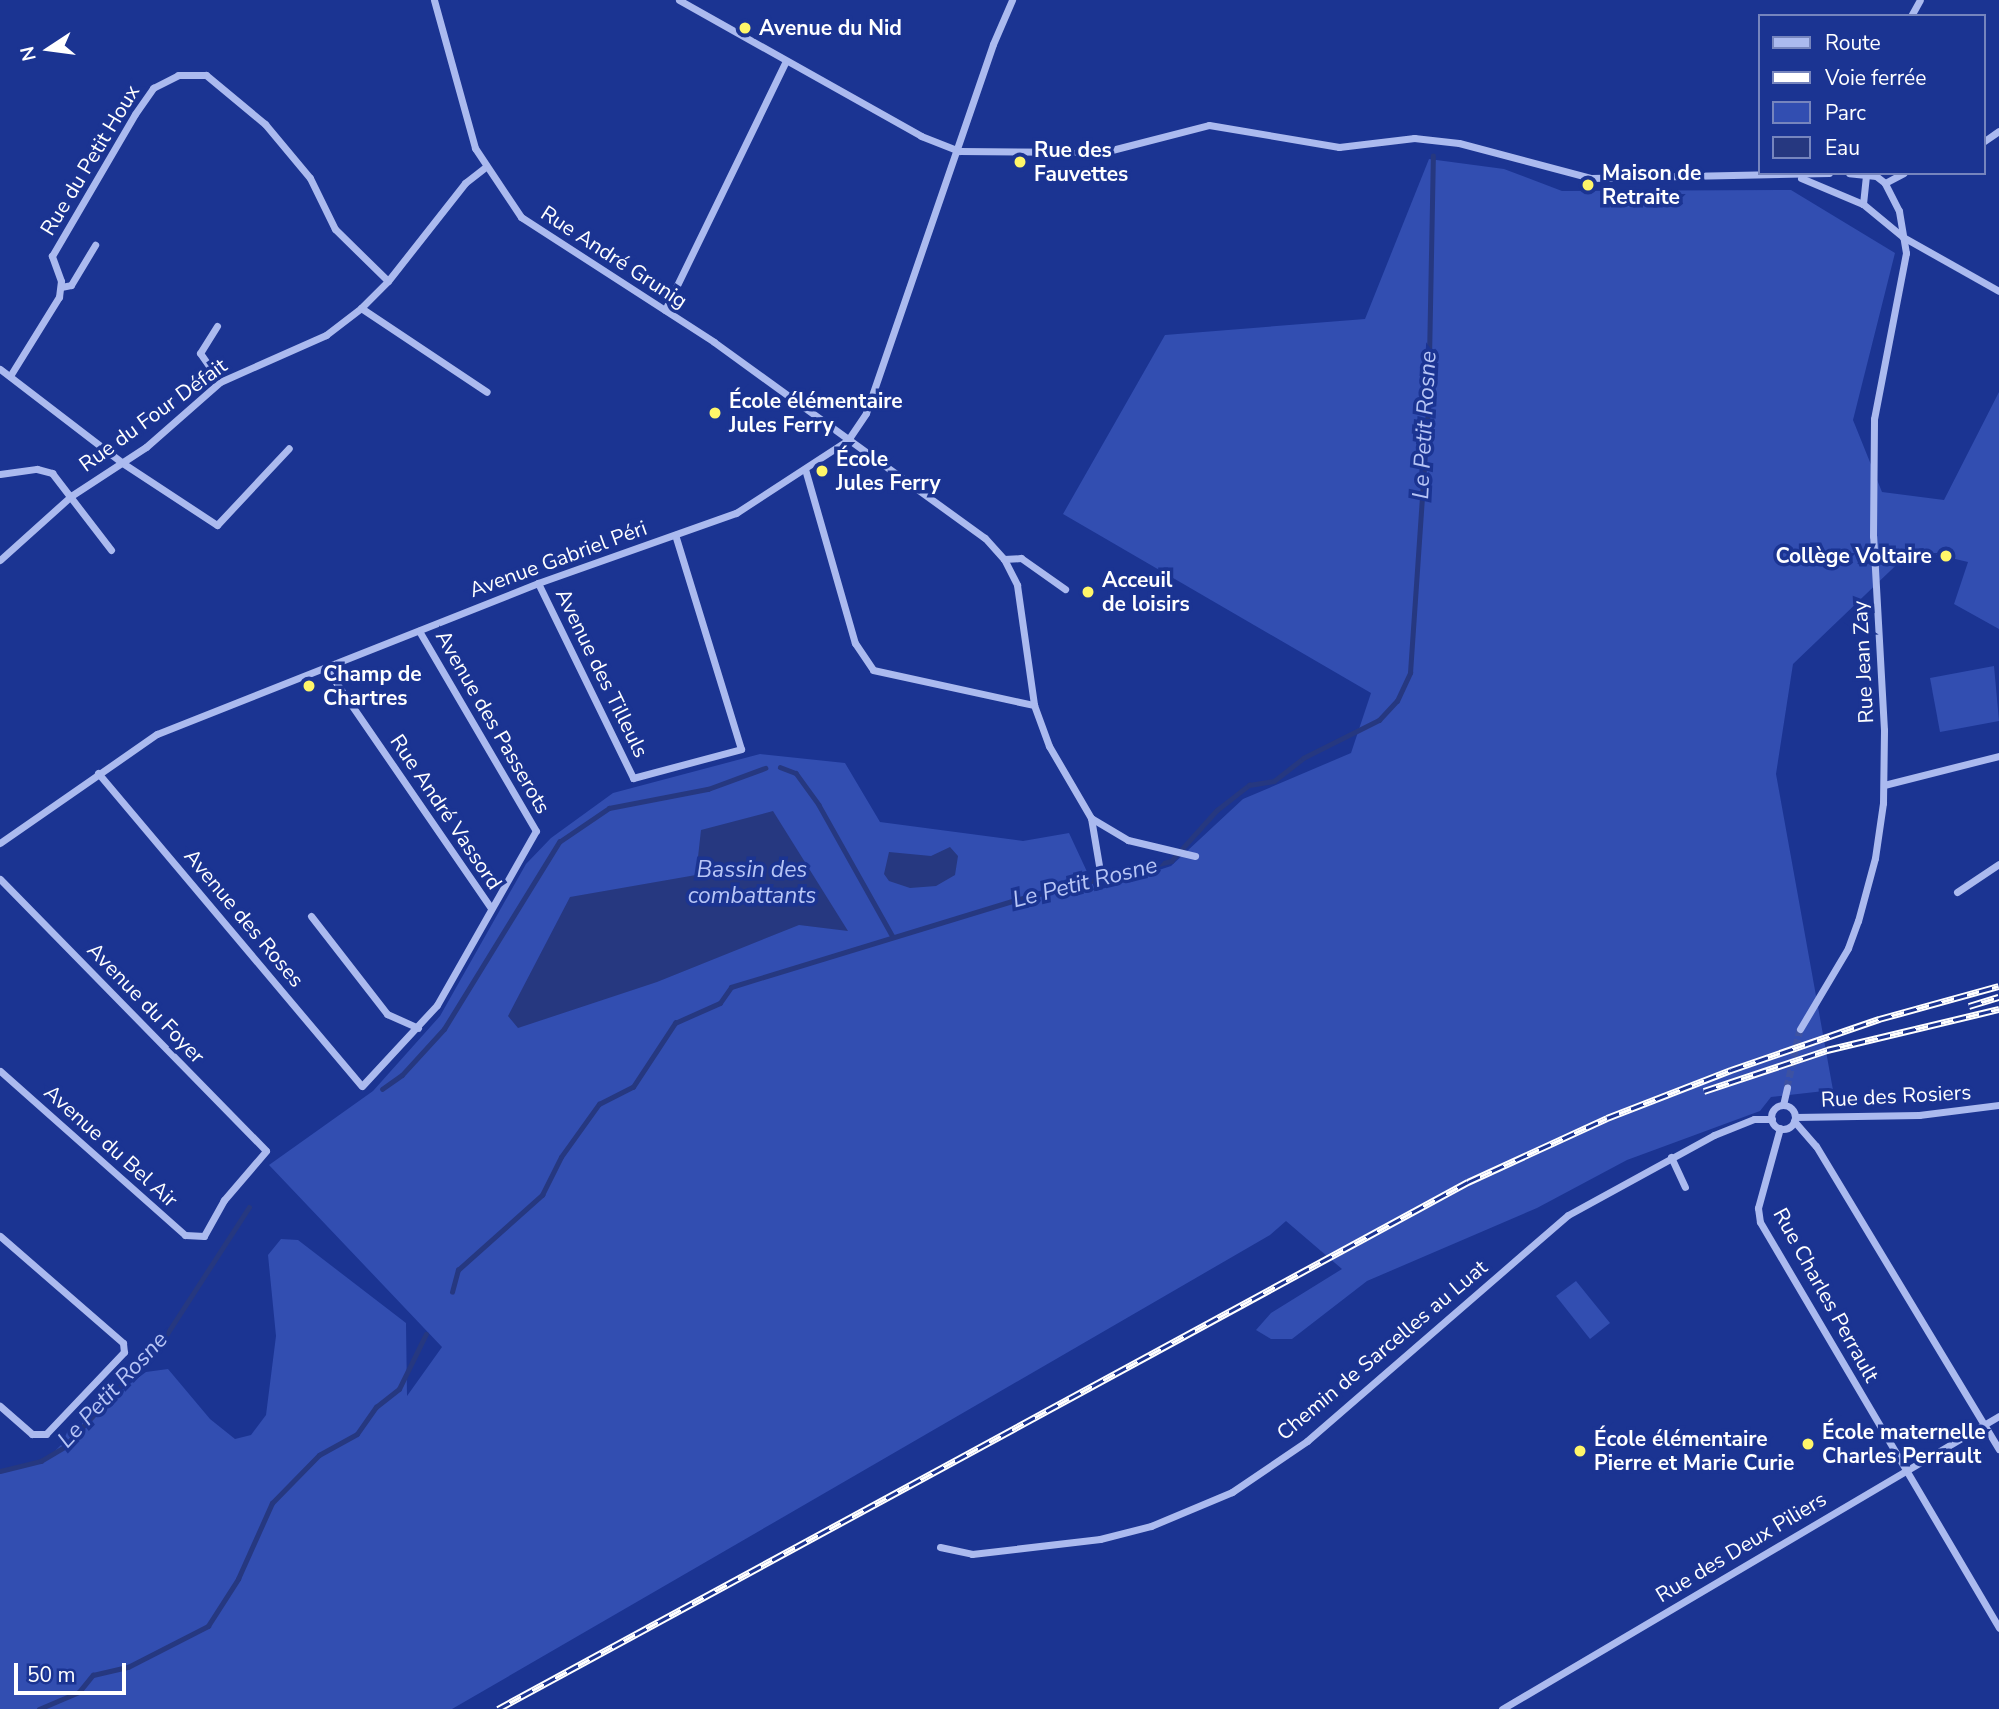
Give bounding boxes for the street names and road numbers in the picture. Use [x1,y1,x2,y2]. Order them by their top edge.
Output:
street label: Rue du Petit Houx [35,80,145,240]
street label: Rue André Grunig [536,200,692,314]
street label: Rue du Four Défait [74,353,232,477]
street label: Avenue Gabriel Péri [466,515,650,603]
street label: Avenue des Tilleuls [550,584,654,762]
street label: Rue Jean Zay [1847,600,1879,724]
street label: Avenue des Passerots [430,626,556,818]
street label: Rue André Vassord [385,730,507,894]
street label: Avenue des Roses [179,844,309,992]
street label: Avenue du Foyer [82,937,210,1069]
street label: Avenue du Bel Air [39,1079,183,1213]
street label: Rue des Rosiers [1820,1079,1972,1113]
street label: Rue Charles Perrault [1768,1204,1884,1386]
street label: Chemin de Sarcelles au Luat [1272,1255,1492,1445]
street label: Rue des Deux Piliers [1651,1486,1831,1608]

